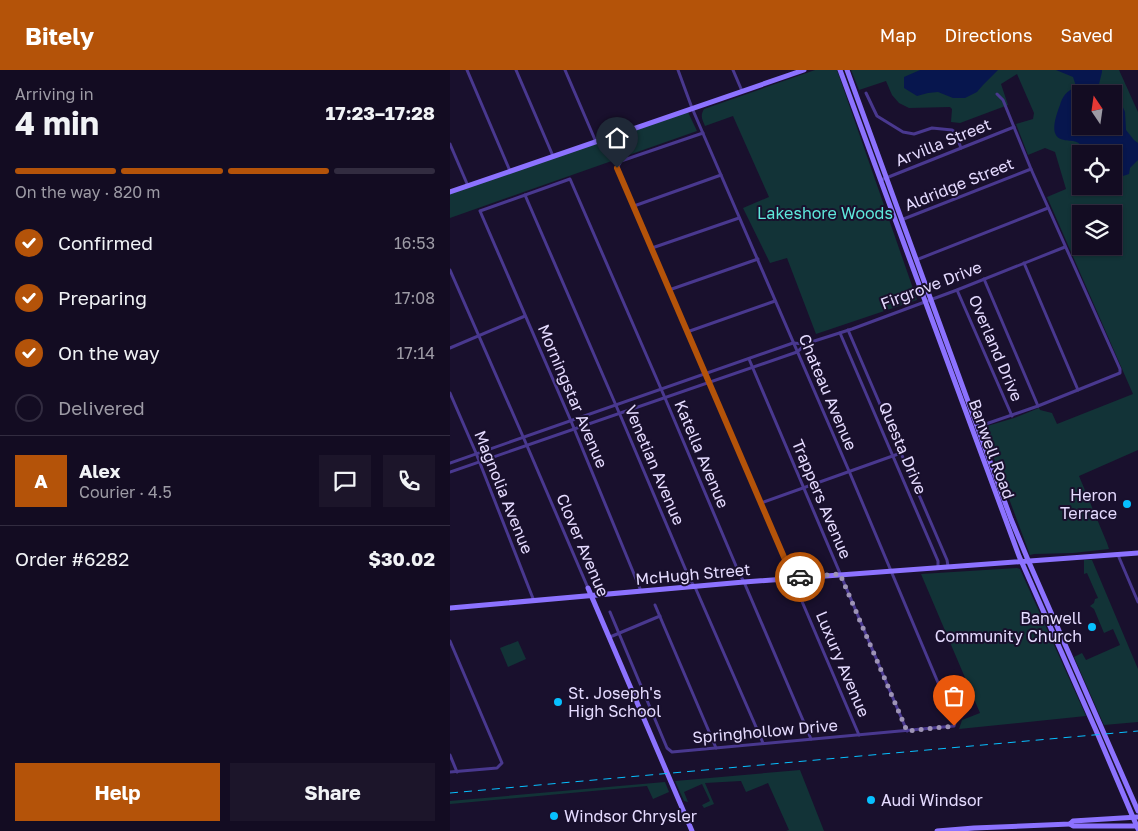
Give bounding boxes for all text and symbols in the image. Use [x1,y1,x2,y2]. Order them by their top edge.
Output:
text: Bitely [25,21,94,50]
text: Map [880,24,916,46]
text: Directions [944,24,1032,46]
text: Saved [1060,24,1113,46]
text: Arriving in [15,84,94,104]
north arrow [1072,85,1122,135]
map controls [1072,85,1122,255]
text: 17:23–17:28 [326,101,435,124]
text: 4 min [15,104,99,142]
street label: Arvilla Street [892,114,994,170]
pin [596,117,638,168]
icon: home [603,124,631,152]
button: locate [1072,145,1122,195]
street label: Aldridge Street [901,153,1017,215]
text: On the way · 820 m [15,182,160,202]
park label: Lakeshore Woods [757,203,893,223]
button: layers [1072,205,1122,255]
icon: check [15,229,43,257]
text: Confirmed [58,231,153,254]
text: 16:53 [394,233,435,253]
street label: Firgrove Drive [878,257,984,313]
icon: check [15,284,43,312]
text: Preparing [58,286,147,309]
text: 17:08 [394,288,435,308]
street label: Overland Drive [965,292,1027,404]
street label: Morningstar Avenue [534,321,612,471]
street label: Chateau Avenue [794,331,862,453]
icon: check [15,339,43,367]
text: On the way [58,341,160,364]
text: 17:14 [396,343,435,363]
text: Delivered [58,396,145,419]
street label: Banwell Road [965,396,1019,502]
street label: Katella Avenue [670,397,734,511]
street label: Questa Drive [875,399,931,497]
street label: Venetian Avenue [621,402,689,528]
street label: Magnolia Avenue [470,428,538,556]
street label: Trappers Avenue [788,436,856,562]
button: chat [319,455,371,507]
button: phone [383,455,435,507]
text: Alex [79,459,120,482]
text: A [34,469,48,492]
text: Courier · 4.5 [79,482,172,502]
place label: Heron Terrace [1060,485,1117,523]
street label: Clover Avenue [552,491,614,599]
marker: Heron Terrace [1121,498,1133,510]
text: Order #6282 [15,547,129,570]
text: $30.02 [368,547,435,570]
courier [775,552,825,602]
street label: McHugh Street [635,559,751,589]
icon: car [786,563,814,591]
street label: Luxury Avenue [812,608,874,720]
place label: Banwell Community Church [935,608,1082,646]
marker: Banwell Community Church [1086,621,1098,633]
pin [933,675,975,726]
icon: bag [940,682,968,710]
place label: St. Joseph's High School [568,683,661,721]
marker: St. Joseph's High School [552,696,564,708]
street label: Springhollow Drive [691,715,839,747]
button: Help [15,763,220,821]
button: Share [230,763,435,821]
place label: Audi Windsor [881,790,983,810]
marker: Audi Windsor [865,794,877,806]
place label: Windsor Chrysler [564,806,697,826]
marker: Windsor Chrysler [548,810,560,822]

